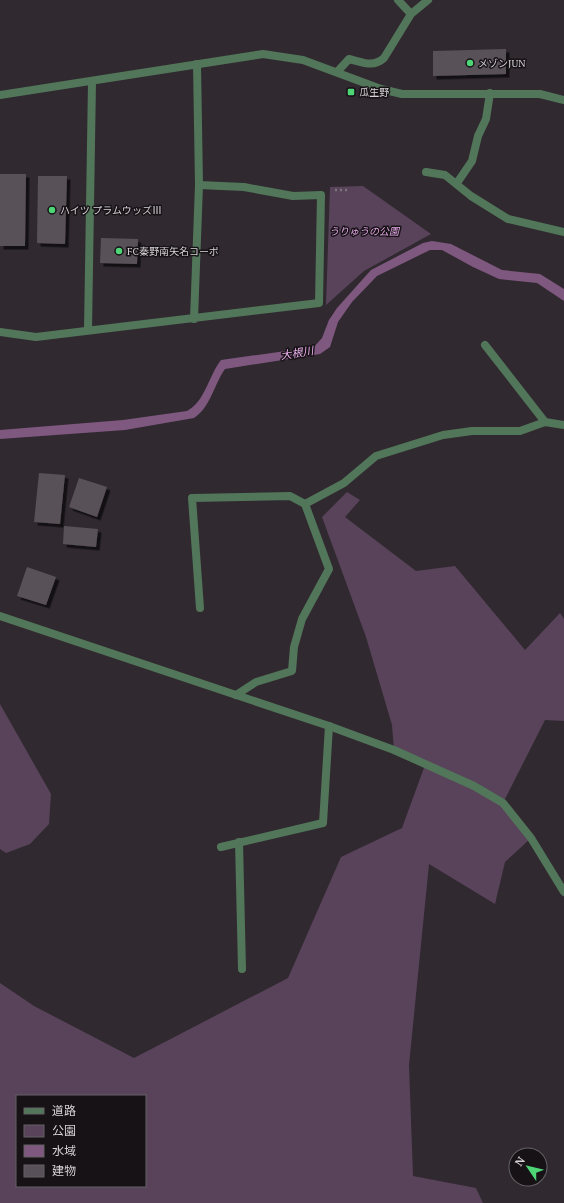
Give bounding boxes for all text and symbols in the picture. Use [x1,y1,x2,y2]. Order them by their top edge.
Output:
place label: メゾンJUN [478,57,526,70]
marker: メゾンJUN [465,58,475,68]
place label: 瓜生野 [359,86,389,99]
marker: 瓜生野 [346,87,356,97]
place label: ハイツ プラムウッズⅢ [60,204,162,217]
marker: ハイツ プラムウッズⅢ [47,205,57,215]
park label: うりゅうの公園 [329,225,401,238]
place label: FC秦野南矢名コーポ [127,245,219,258]
marker: FC秦野南矢名コーポ [114,246,124,256]
water label: 大根川 [280,343,315,362]
legend [16,1095,146,1187]
text: 道路 [52,1103,76,1118]
text: 公園 [52,1123,76,1138]
text: 水域 [52,1143,76,1158]
north arrow [508,1147,548,1187]
text: N [512,1153,528,1169]
text: 建物 [52,1163,76,1178]

